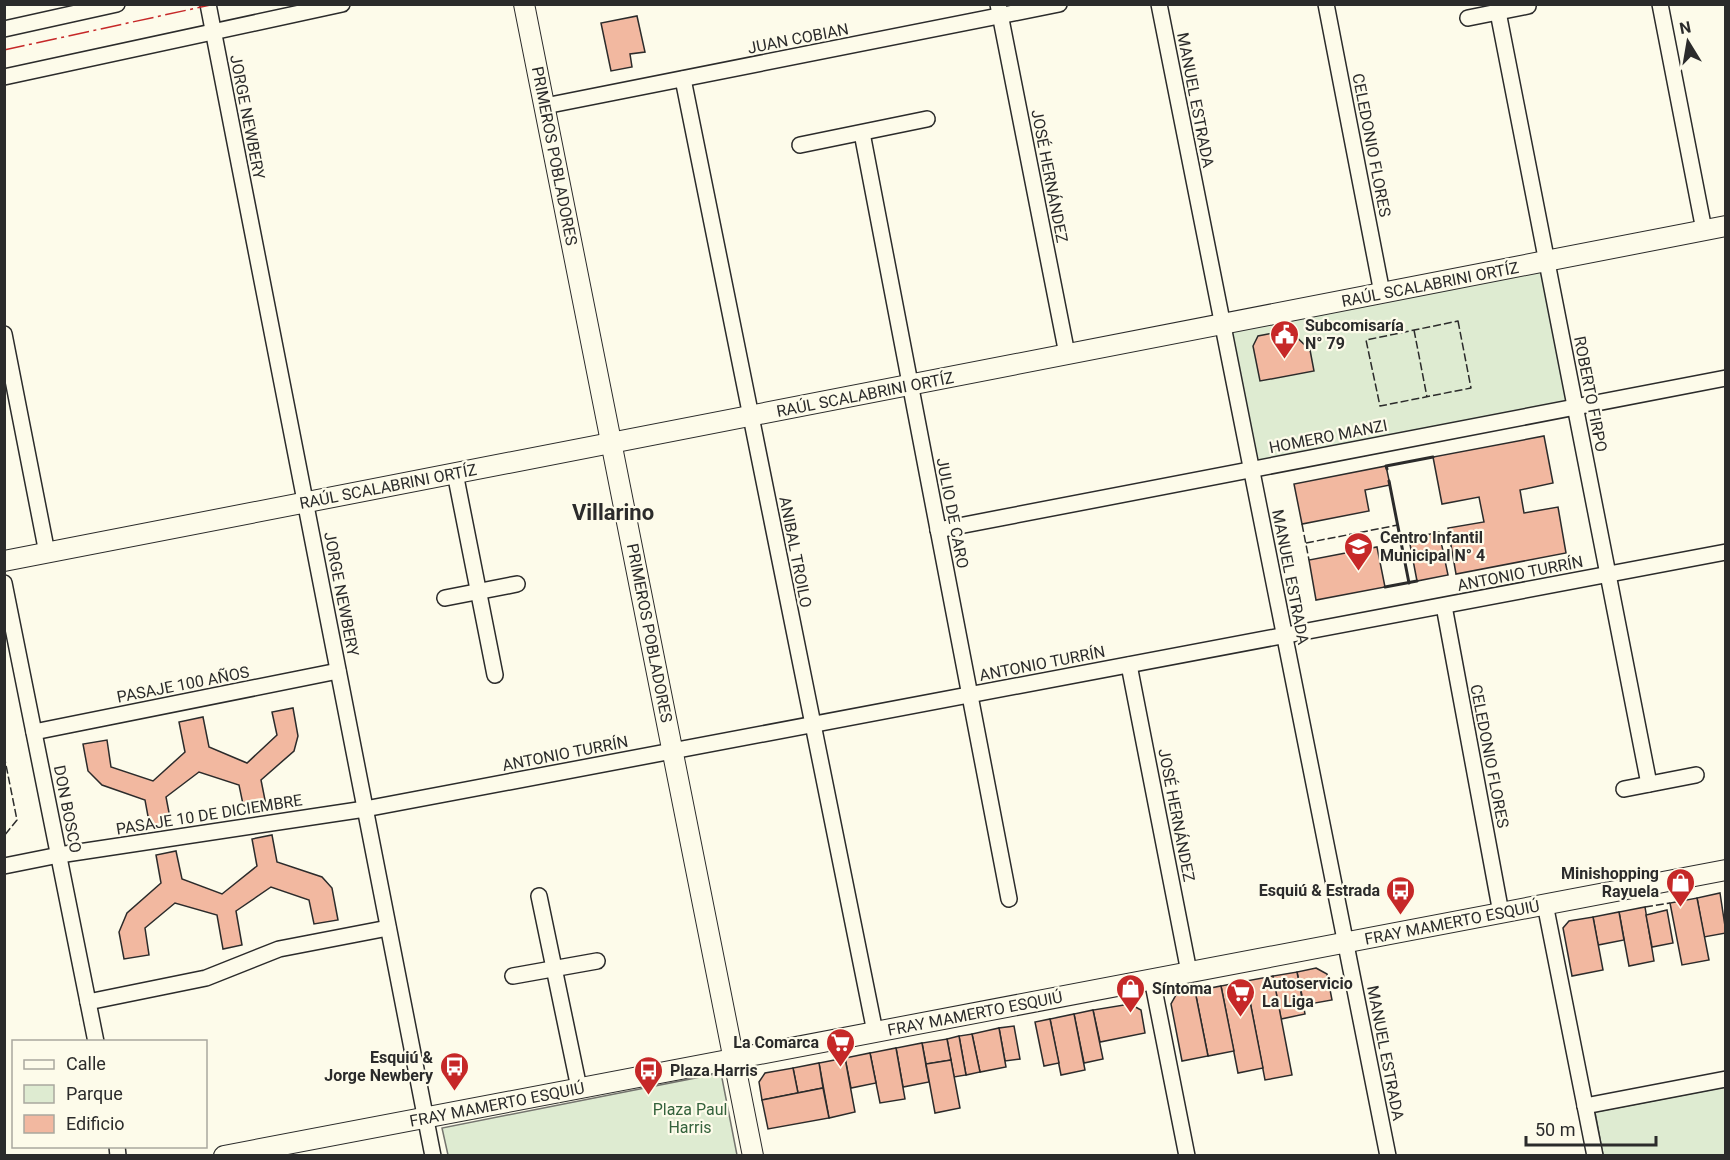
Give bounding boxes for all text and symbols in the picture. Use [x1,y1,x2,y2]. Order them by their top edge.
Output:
north arrow [1658,12,1718,72]
text: N [1678,17,1693,38]
street label: JUAN COBIAN [746,19,850,58]
street label: MANUEL ESTRADA [1173,31,1218,170]
street label: JORGE NEWBERY [226,53,269,181]
street label: PRIMEROS POBLADORES [528,65,581,247]
street label: CELEDONIO FLORES [1348,72,1395,219]
street label: JOSÉ HERNÁNDEZ [1027,108,1072,244]
street label: RAÚL SCALABRINI ORTÍZ [1340,258,1520,311]
place label: Subcomisaría N° 79 [1305,316,1404,353]
public building icon: Subcomisaría N° 79 [1268,318,1300,360]
street label: ROBERTO FIRPO [1570,335,1611,454]
street label: RAÚL SCALABRINI ORTÍZ [775,368,955,421]
street label: HOMERO MANZI [1267,416,1389,457]
street label: JULIO DE CARO [932,456,973,570]
street label: RAÚL SCALABRINI ORTÍZ [298,460,478,513]
street label: ANIBAL TROILO [775,495,816,609]
district label: Villarino [572,500,654,525]
street label: MANUEL ESTRADA [1268,508,1313,647]
place label: Centro Infantil Municipal N° 4 [1380,528,1485,565]
street label: JORGE NEWBERY [320,530,363,658]
school or university icon: Centro Infantil Municipal N° 4 [1343,530,1375,572]
street label: PRIMEROS POBLADORES [623,542,676,724]
street label: ANTONIO TURRÍN [1456,552,1585,595]
street label: ANTONIO TURRÍN [978,642,1107,685]
street label: PASAJE 100 AÑOS [115,661,251,707]
street label: CELEDONIO FLORES [1466,683,1513,830]
street label: ANTONIO TURRÍN [501,732,630,775]
street label: JOSÉ HERNÁNDEZ [1154,747,1199,883]
street label: DON BOSCO [50,764,85,854]
street label: PASAJE 10 DE DICIEMBRE [115,790,304,839]
place label: Minishopping Rayuela [1561,864,1659,901]
shop icon: Minishopping Rayuela [1664,866,1696,908]
bus stop icon: Esquiú & Estrada [1385,874,1417,916]
place label: Esquiú & Estrada [1259,881,1380,900]
street label: FRAY MAMERTO ESQUIÚ [1363,896,1541,949]
shop icon: Síntoma [1115,972,1147,1014]
place label: Autoservicio La Liga [1262,974,1353,1011]
supermarket icon: Autoservicio La Liga [1225,976,1257,1018]
place label: Síntoma [1152,979,1212,998]
street label: MANUEL ESTRADA [1363,984,1408,1123]
street label: FRAY MAMERTO ESQUIÚ [886,987,1064,1040]
supermarket icon: La Comarca [824,1026,856,1068]
place label: La Comarca [733,1033,819,1052]
legend [12,1040,207,1148]
place label: Esquiú & Jorge Newbery [324,1048,434,1085]
bus stop icon: Esquiú & Jorge Newbery [438,1050,470,1092]
text: Calle [66,1053,106,1074]
bus stop icon: Plaza Harris [633,1054,665,1096]
place label: Plaza Harris [670,1061,758,1080]
street label: FRAY MAMERTO ESQUIÚ [408,1078,586,1131]
text: Parque [66,1083,123,1104]
park label: Plaza Paul Harris [653,1100,727,1137]
scale bar [1526,1109,1656,1147]
text: Edificio [66,1113,125,1134]
text: 50 m [1535,1119,1575,1140]

